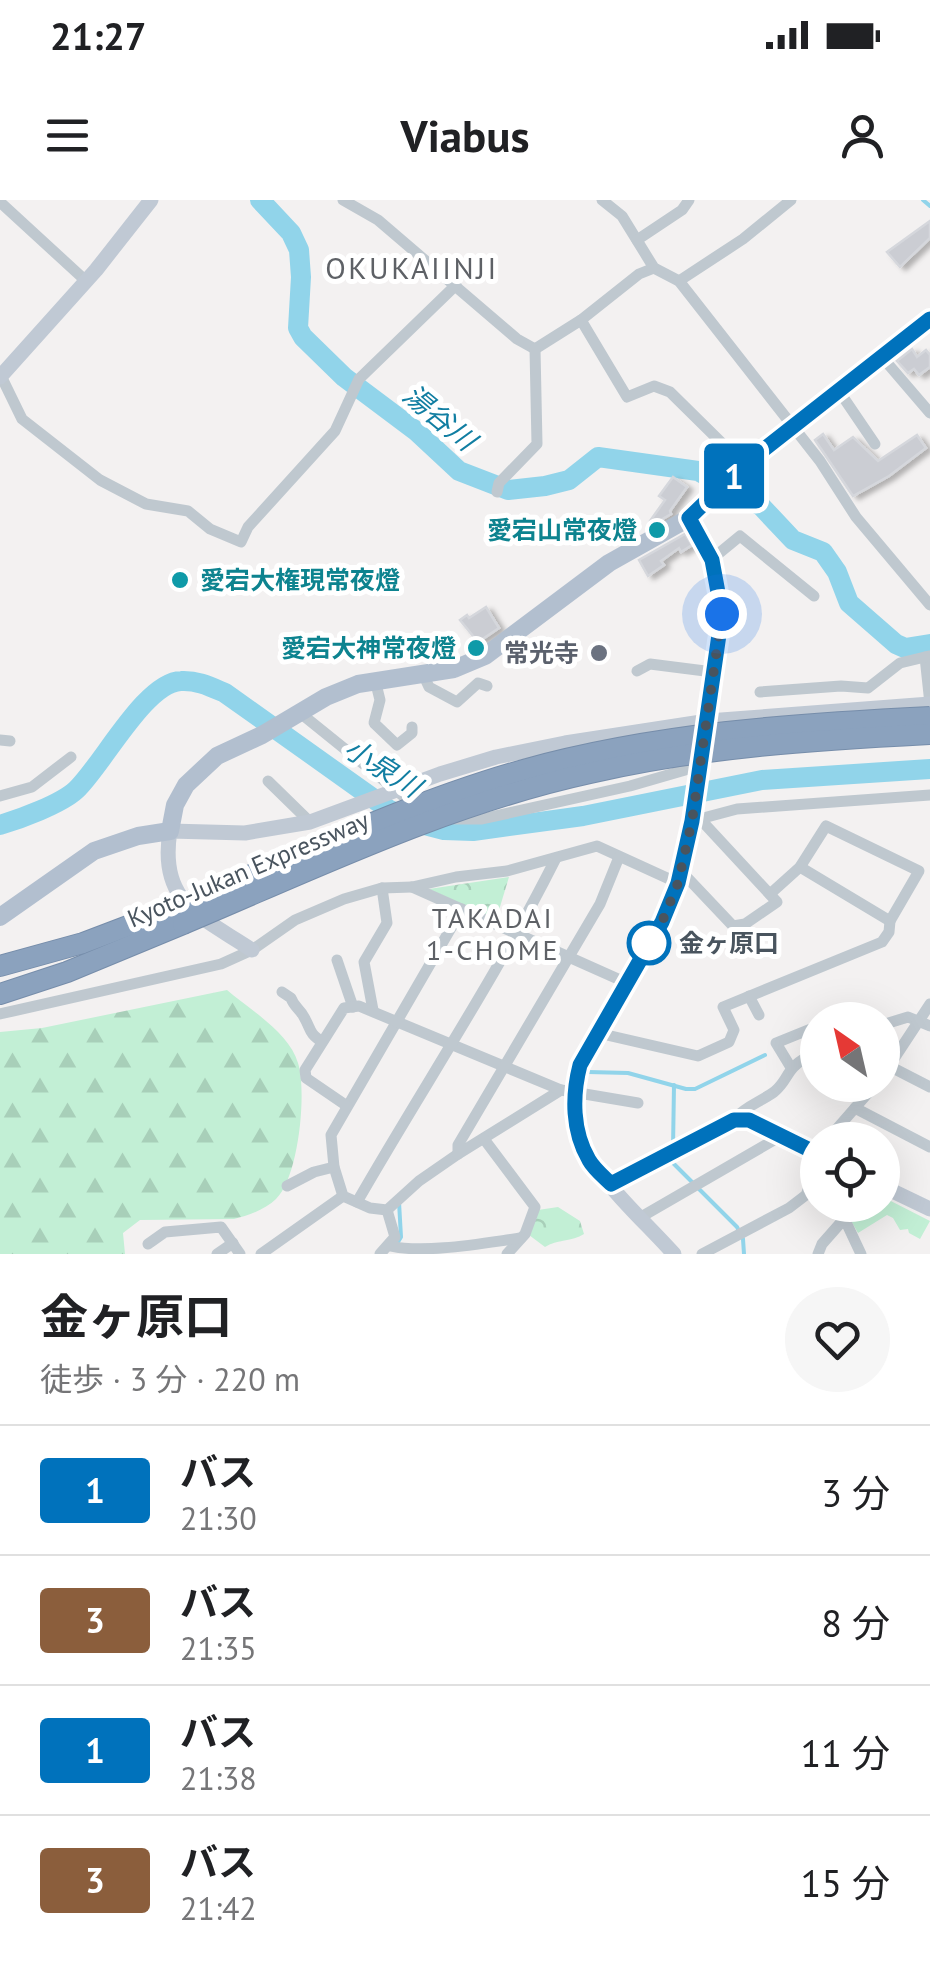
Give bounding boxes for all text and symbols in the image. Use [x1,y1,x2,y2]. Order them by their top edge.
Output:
text: 21:27 [50,11,146,60]
text: Viabus [401,106,529,164]
icon: menu [40,108,95,163]
icon: person [835,108,890,163]
district label: OKUKAIINJI [325,248,499,287]
water label: 湯谷川 [396,376,486,460]
line badge: 1 [702,444,766,508]
text: 1 [724,453,744,499]
place label: 愛宕山常夜燈 [487,514,637,546]
marker: 愛宕山常夜燈 [646,519,668,541]
place label: 愛宕大権現常夜燈 [200,564,400,596]
marker: 愛宕大権現常夜燈 [169,569,191,591]
your location [697,589,747,639]
place label: 愛宕大神常夜燈 [281,632,456,664]
marker: 愛宕大神常夜燈 [465,637,487,659]
place label: 常光寺 [504,637,579,669]
marker: 常光寺 [588,642,610,664]
water label: 小泉川 [338,729,431,807]
street label: Kyoto-Jukan Expressway [122,803,374,934]
district label: TAKADAI 1-CHOME [426,899,560,968]
marker: 金ヶ原口 [628,922,670,964]
place label: 金ヶ原口 [679,927,779,959]
north arrow [800,1002,900,1102]
map controls [800,1002,900,1222]
button: locate [800,1122,900,1222]
text: 金ヶ原口 [40,1285,232,1347]
button: heart [785,1287,890,1392]
text: 徒歩 · 3 分 · 220 m [40,1358,300,1400]
text: バス [180,1447,256,1496]
text: 1 [85,1467,105,1513]
text: 3 分 [821,1468,890,1517]
text: 21:30 [180,1497,257,1539]
text: バス [180,1577,256,1626]
text: 3 [85,1597,105,1643]
text: 8 分 [821,1598,890,1647]
text: 21:35 [180,1627,257,1669]
text: バス [180,1707,256,1756]
text: 1 [85,1727,105,1773]
text: 11 分 [800,1728,890,1777]
text: 21:38 [180,1757,257,1799]
text: バス [180,1837,256,1886]
text: 3 [85,1857,105,1903]
text: 15 分 [800,1858,890,1907]
text: 21:42 [180,1887,257,1929]

